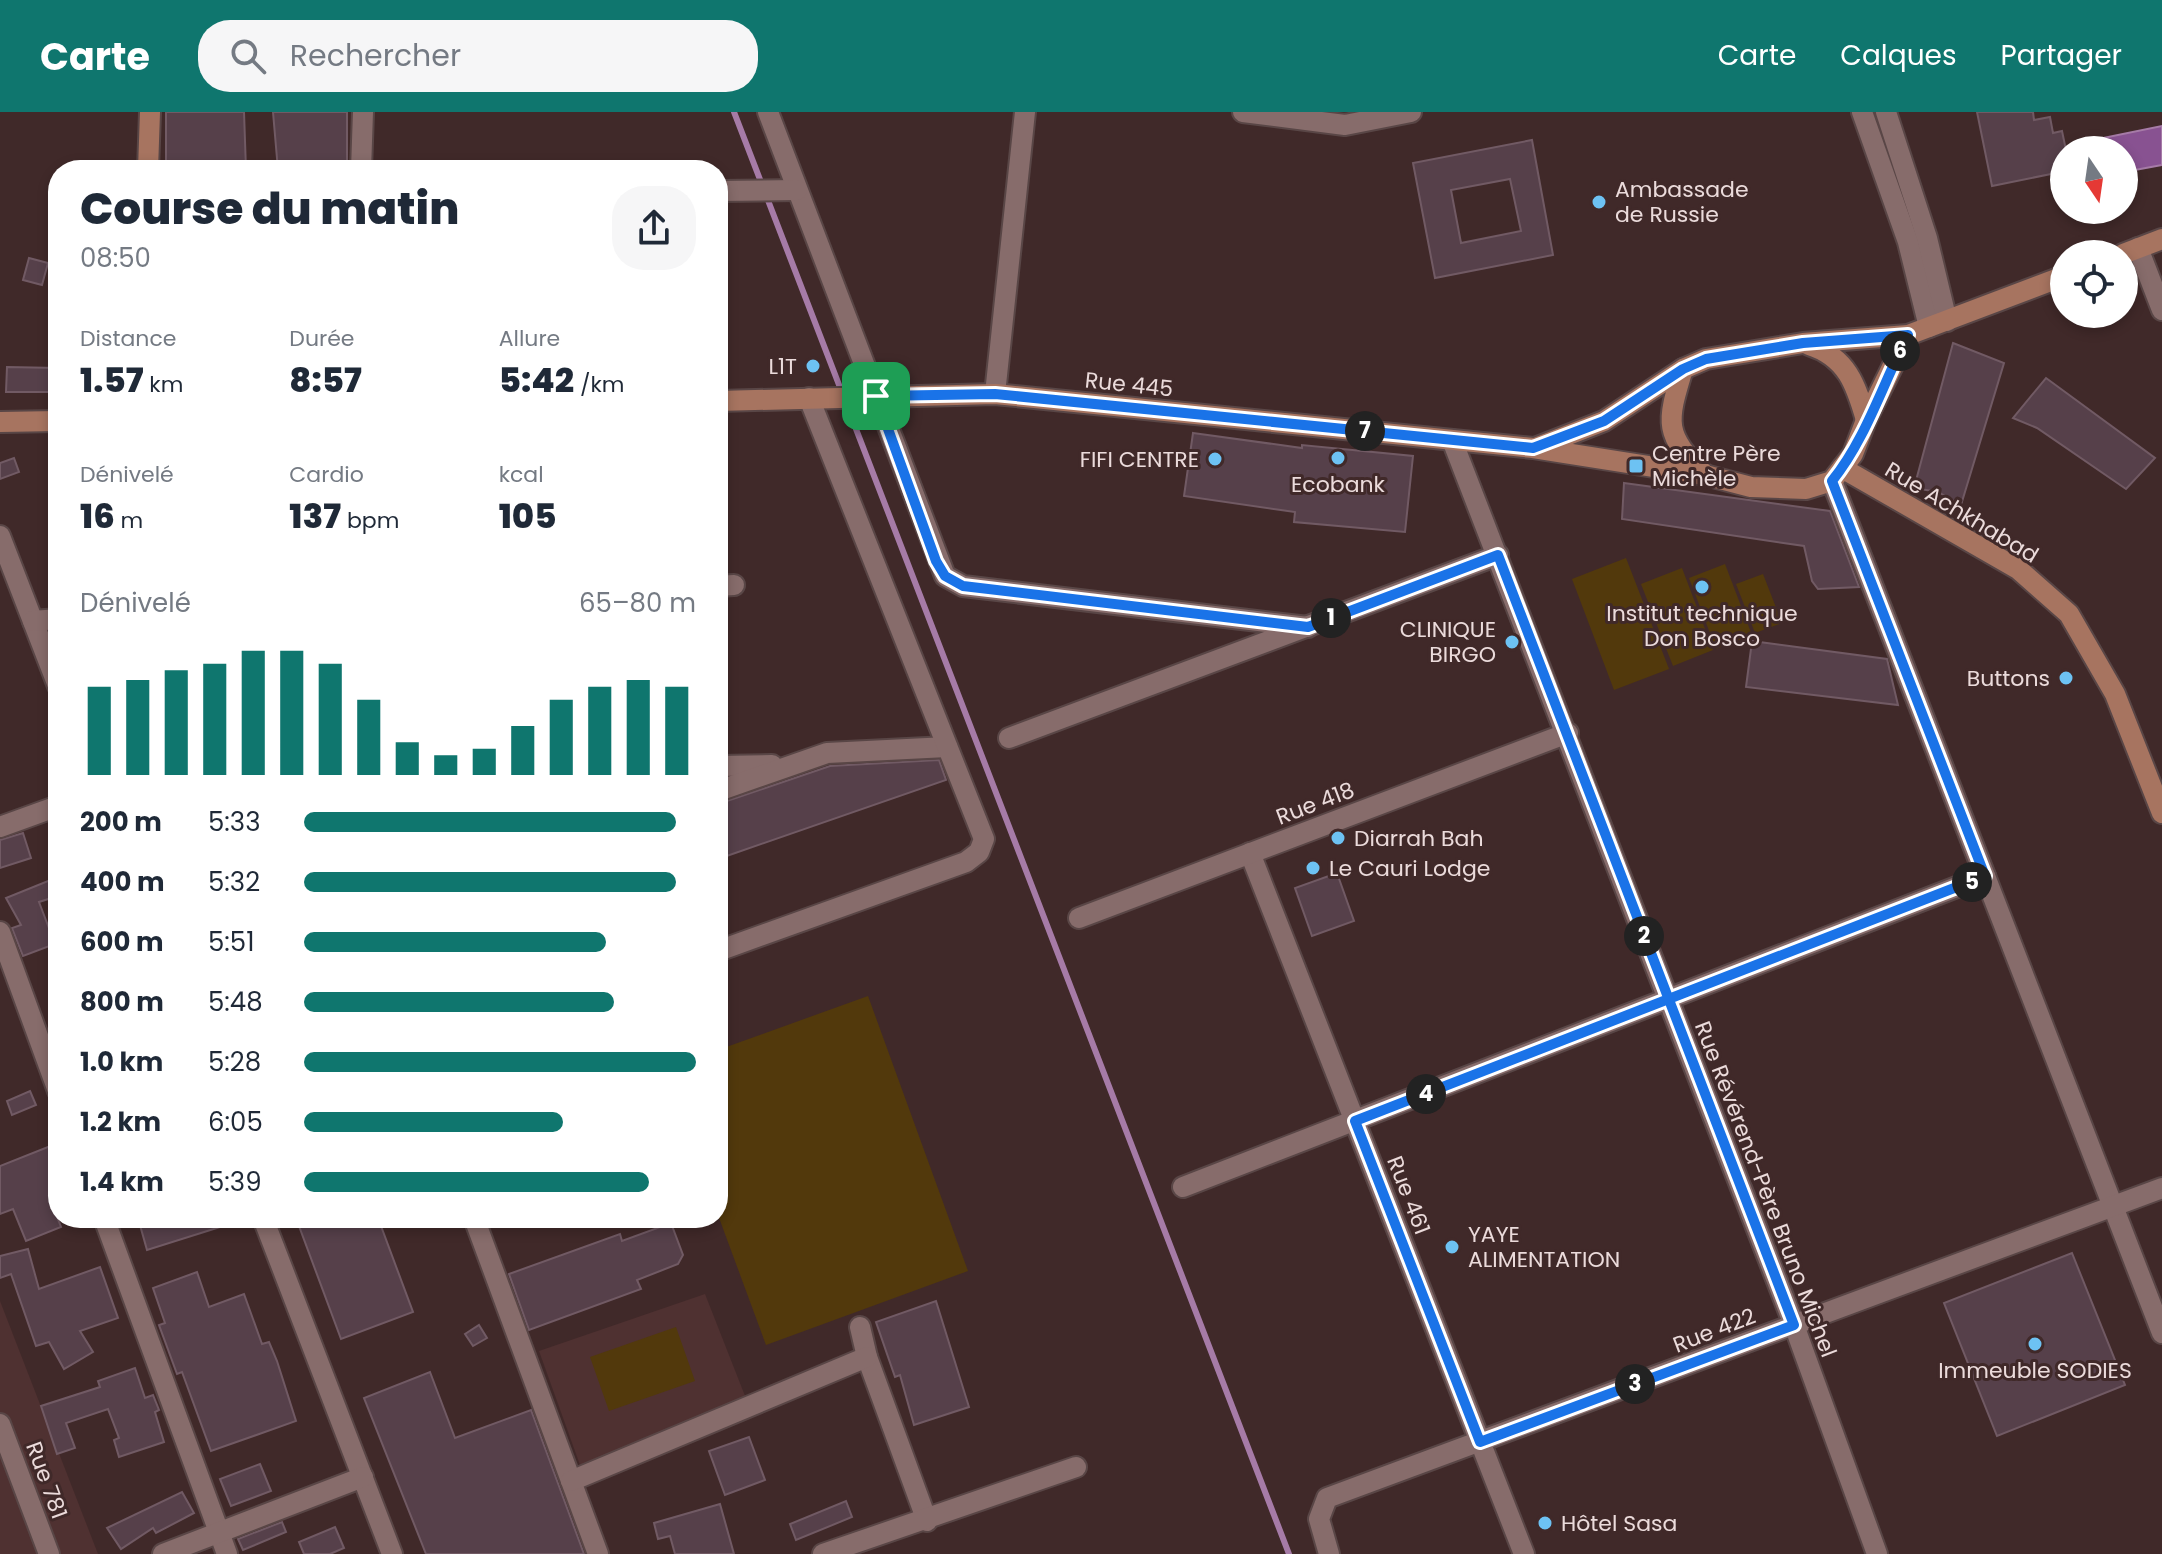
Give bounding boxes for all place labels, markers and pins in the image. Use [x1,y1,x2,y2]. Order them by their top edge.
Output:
place label: Ambassade de Russie [1615,174,1749,230]
marker: Ambassade de Russie [1590,193,1608,211]
pin: 6 [1880,331,1920,371]
place label: L1T [769,351,797,382]
marker: L1T [804,357,822,375]
pin [842,362,910,430]
pin: 7 [1345,411,1385,451]
place label: Centre Père Michèle [1652,438,1781,494]
place label: FIFI CENTRE [1080,444,1199,475]
marker: Ecobank [1329,449,1347,467]
marker: FIFI CENTRE [1206,450,1224,468]
marker: Centre Père Michèle [1627,457,1645,475]
place label: Ecobank [1291,469,1386,500]
marker: Institut technique Don Bosco [1693,578,1711,596]
pin: 1 [1311,598,1351,638]
place label: Institut technique Don Bosco [1606,598,1798,654]
place label: CLINIQUE BIRGO [1400,614,1496,670]
marker: CLINIQUE BIRGO [1503,633,1521,651]
place label: Buttons [1967,663,2050,694]
marker: Buttons [2057,669,2075,687]
place label: Diarrah Bah [1354,823,1484,854]
marker: Diarrah Bah [1329,829,1347,847]
place label: Le Cauri Lodge [1329,853,1490,884]
marker: Le Cauri Lodge [1304,859,1322,877]
pin: 5 [1952,862,1992,902]
pin: 2 [1624,916,1664,956]
pin: 4 [1406,1074,1446,1114]
place label: YAYE ALIMENTATION [1468,1219,1620,1275]
marker: YAYE ALIMENTATION [1443,1238,1461,1256]
marker: Immeuble SODIES [2026,1335,2044,1353]
place label: Immeuble SODIES [1938,1355,2132,1386]
pin: 3 [1615,1364,1655,1404]
place label: Hôtel Sasa [1561,1508,1677,1539]
marker: Hôtel Sasa [1536,1514,1554,1532]

